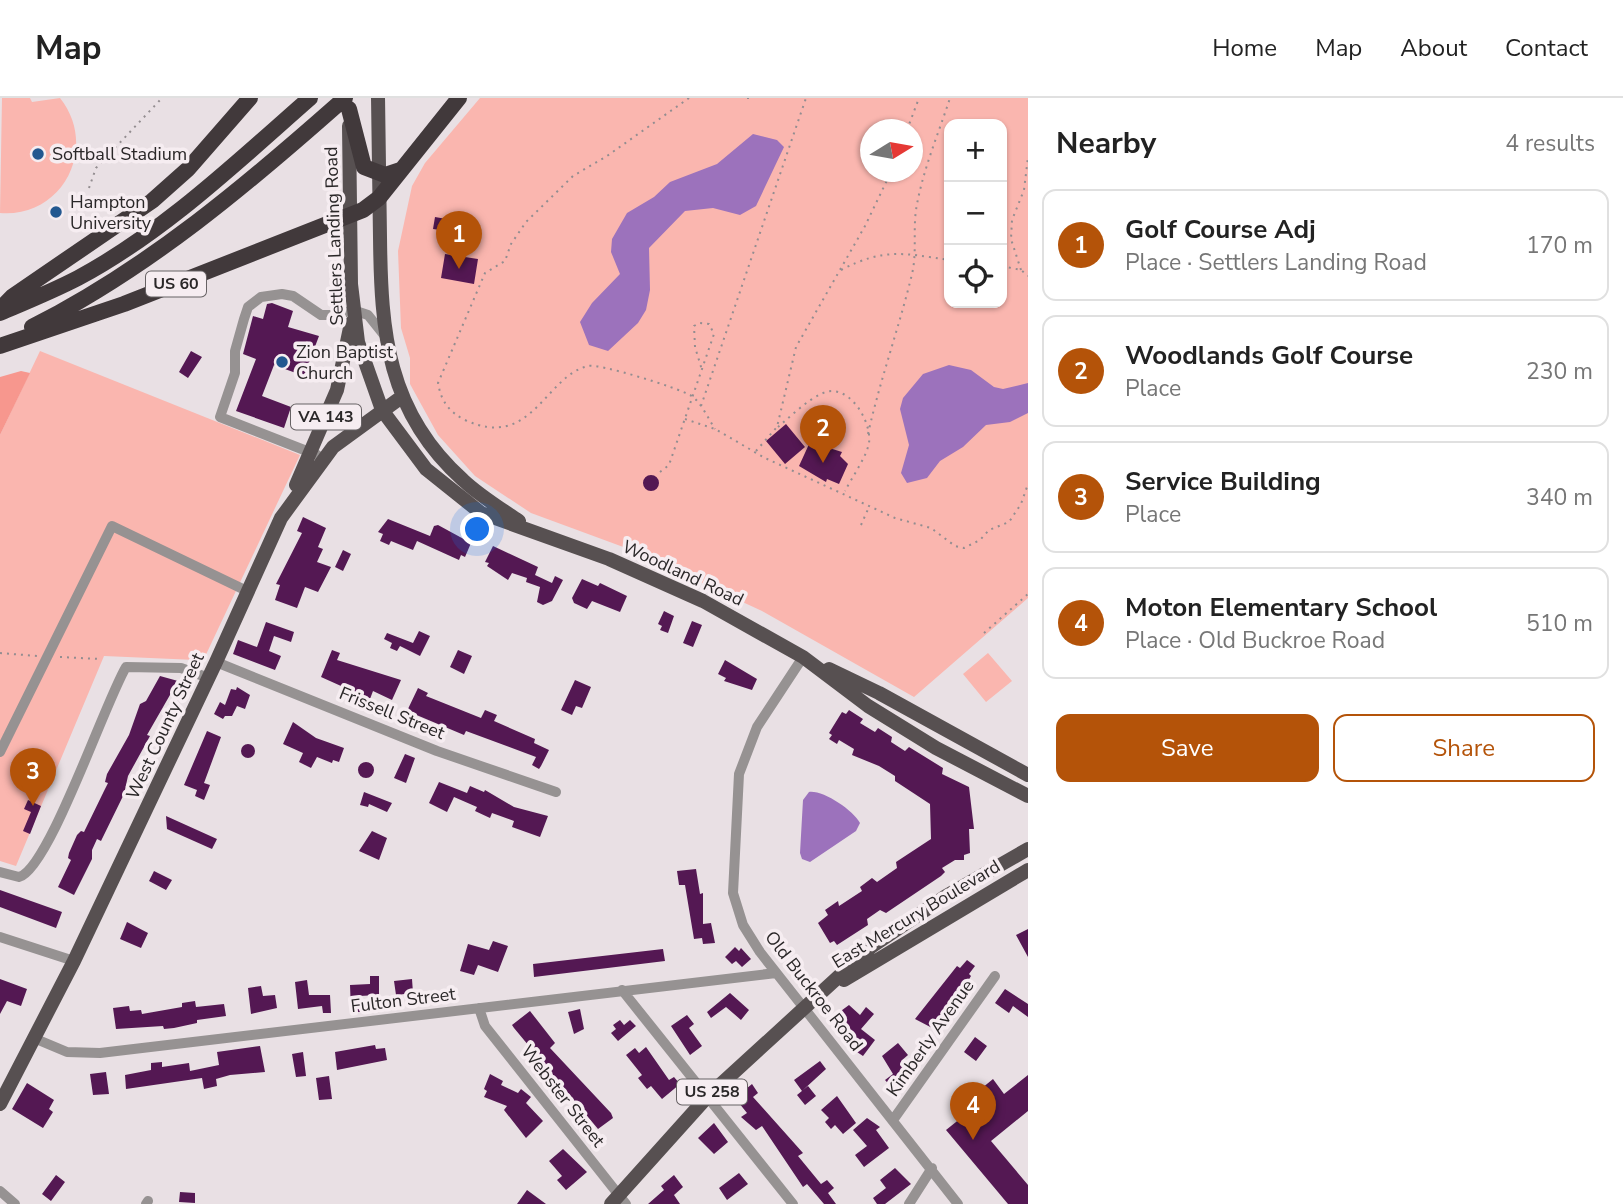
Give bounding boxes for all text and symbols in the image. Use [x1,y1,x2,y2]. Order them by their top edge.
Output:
text: Map [35,26,102,71]
text: Home [1212,32,1277,64]
text: Map [1315,32,1362,64]
text: About [1400,32,1467,64]
text: Contact [1505,32,1588,64]
north arrow [860,119,923,182]
map controls [944,119,1007,308]
button: + [944,119,1007,182]
text: Nearby [1056,123,1156,164]
text: 4 results [1505,128,1595,159]
place label: Softball Stadium [52,142,187,166]
marker: Softball Stadium [30,146,46,162]
street label: Settlers Landing Road [319,146,349,326]
button: − [944,182,1007,245]
place label: Hampton University [70,190,152,235]
marker: Hampton University [48,204,64,220]
pin: 1 [436,211,482,269]
text: Golf Course Adj [1125,212,1316,247]
text: 1 [1074,230,1088,261]
text: 170 m [1526,230,1593,261]
button: locate [944,245,1007,308]
text: Place · Settlers Landing Road [1125,247,1427,278]
road number: US 60 [146,272,206,296]
text: Woodlands Golf Course [1125,338,1413,373]
place label: Zion Baptist Church [296,340,394,385]
marker: Zion Baptist Church [274,354,290,370]
text: 2 [1074,356,1088,387]
text: 230 m [1526,356,1593,387]
text: Place [1125,373,1181,404]
road number: VA 143 [291,404,361,430]
pin: 2 [800,405,846,463]
text: Service Building [1125,464,1321,499]
text: 3 [1074,482,1088,513]
text: 340 m [1526,482,1593,513]
text: Place [1125,499,1181,530]
your location [460,512,494,546]
street label: Woodland Road [618,534,748,612]
text: Moton Elementary School [1125,590,1437,625]
text: 4 [1074,608,1088,639]
text: 510 m [1526,608,1593,639]
text: Place · Old Buckroe Road [1125,625,1385,656]
street label: West County Street [121,648,210,803]
street label: Frissell Street [336,681,449,745]
button: Save [1056,714,1319,782]
button: Share [1333,714,1595,782]
pin: 3 [10,748,56,806]
street label: East Mercury Boulevard [827,854,1005,974]
street label: Old Buckroe Road [760,926,868,1056]
street label: Kimberly Avenue [881,975,979,1101]
street label: Fulton Street [349,982,457,1018]
street label: Webster Street [516,1040,611,1153]
road number: US 258 [677,1080,747,1104]
pin: 4 [950,1082,996,1140]

